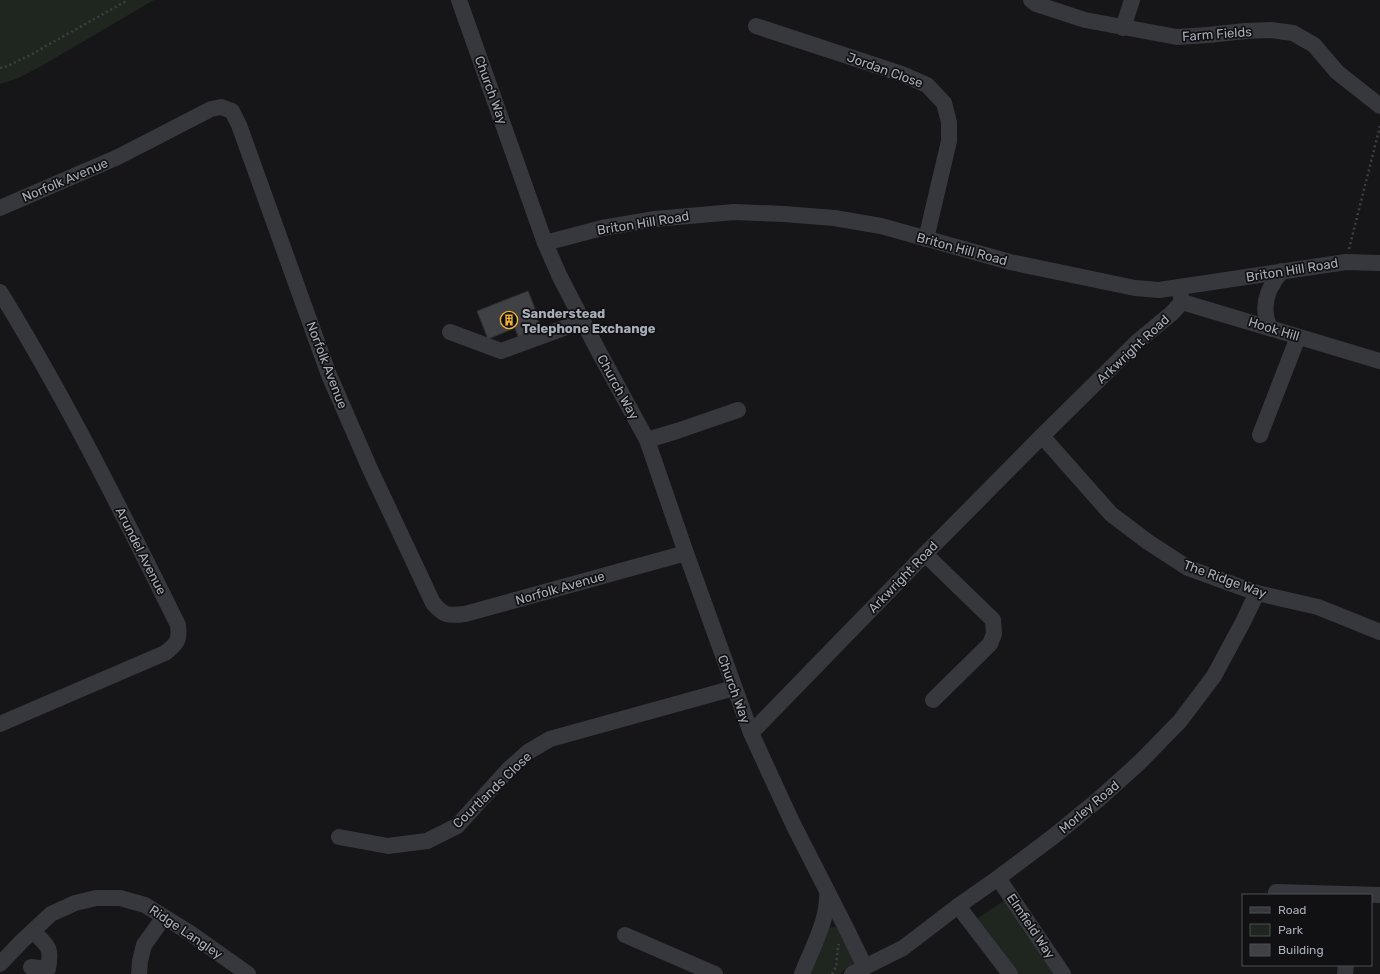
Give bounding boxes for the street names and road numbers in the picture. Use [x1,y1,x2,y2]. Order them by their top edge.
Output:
street label: Farm Fields [1182,24,1253,44]
street label: Jordan Close [845,49,925,91]
street label: Church Way [472,54,510,126]
street label: Norfolk Avenue [20,155,110,205]
street label: Briton Hill Road [596,208,690,238]
street label: Briton Hill Road [915,230,1009,268]
street label: Briton Hill Road [1245,255,1339,285]
street label: Arkwright Road [1094,312,1173,387]
street label: Hook Hill [1247,314,1301,344]
street label: Norfolk Avenue [304,319,350,411]
street label: Church Way [594,352,642,422]
street label: Arundel Avenue [113,505,169,597]
street label: Arkwright Road [865,538,942,617]
street label: The Ridge Way [1181,557,1269,602]
street label: Norfolk Avenue [514,568,606,608]
street label: Church Way [715,653,753,725]
street label: Courtlands Close [450,749,534,831]
street label: Morley Road [1056,778,1122,836]
street label: Elmfield Way [1004,891,1058,961]
street label: Ridge Langley [146,902,225,963]

